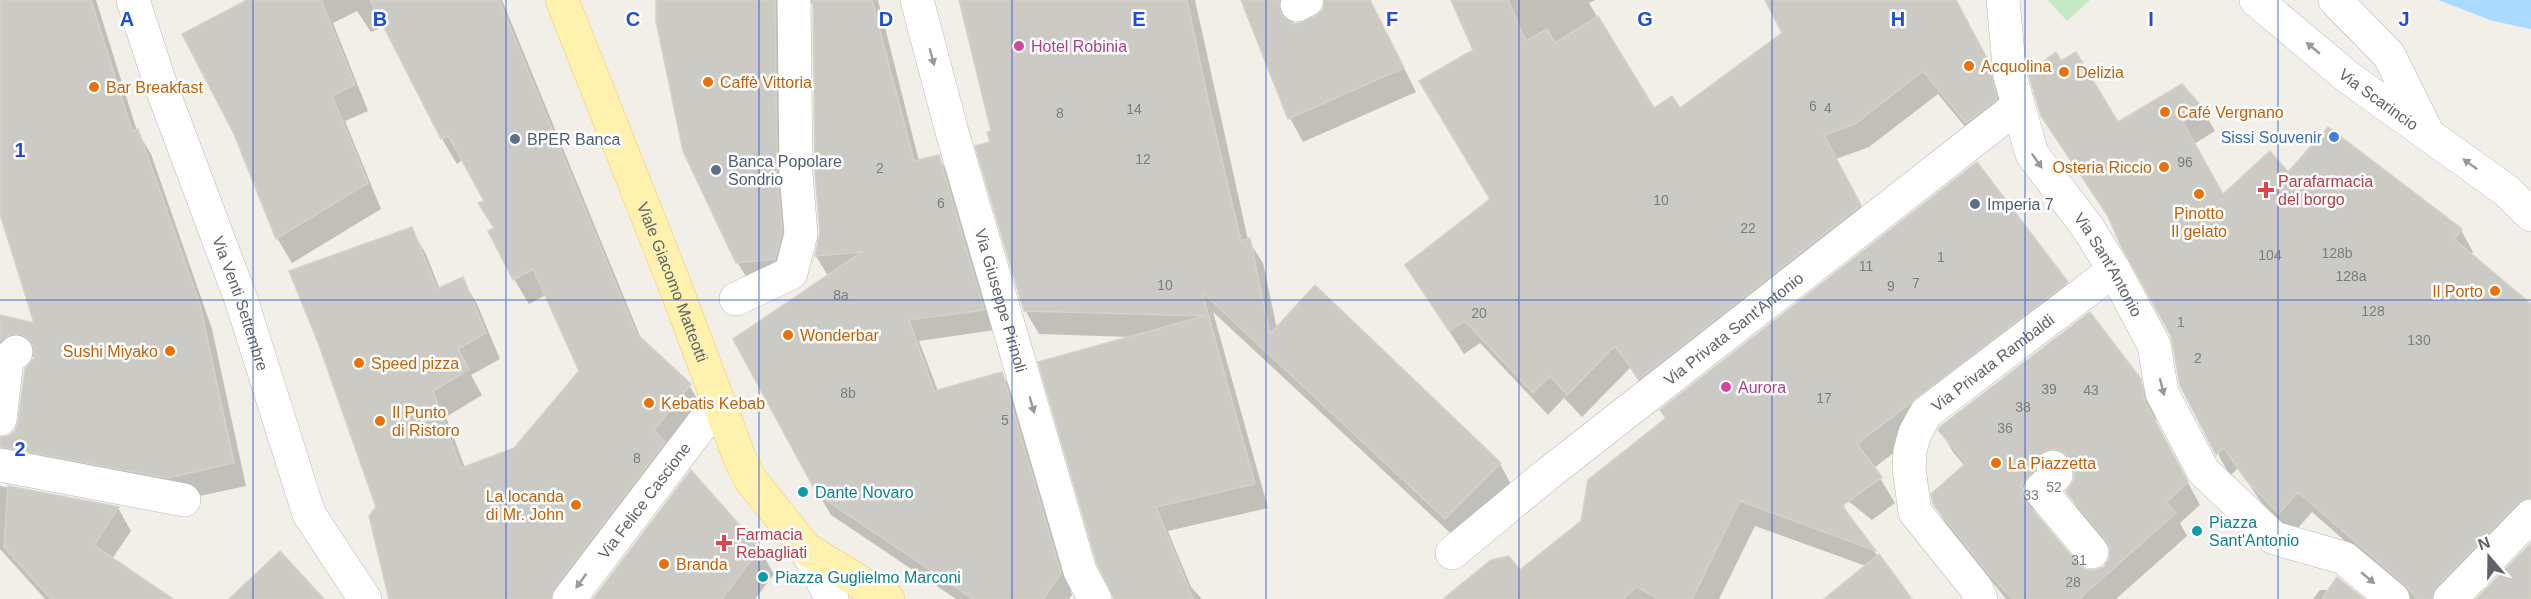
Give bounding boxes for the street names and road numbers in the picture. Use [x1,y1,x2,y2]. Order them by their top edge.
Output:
street label: Via Scarincio [2336,65,2422,133]
street label: Viale Giacomo Matteotti [634,200,711,364]
street label: Via Sant'Antonio [2071,209,2146,319]
street label: Via Giuseppe Pirinoli [972,227,1030,374]
street label: Via Venti Settembre [210,234,272,373]
street label: Via Privata Sant'Antonio [1661,269,1806,388]
street label: Via Privata Rambaldi [1928,311,2057,414]
street label: Via Felice Cascione [595,439,694,562]

